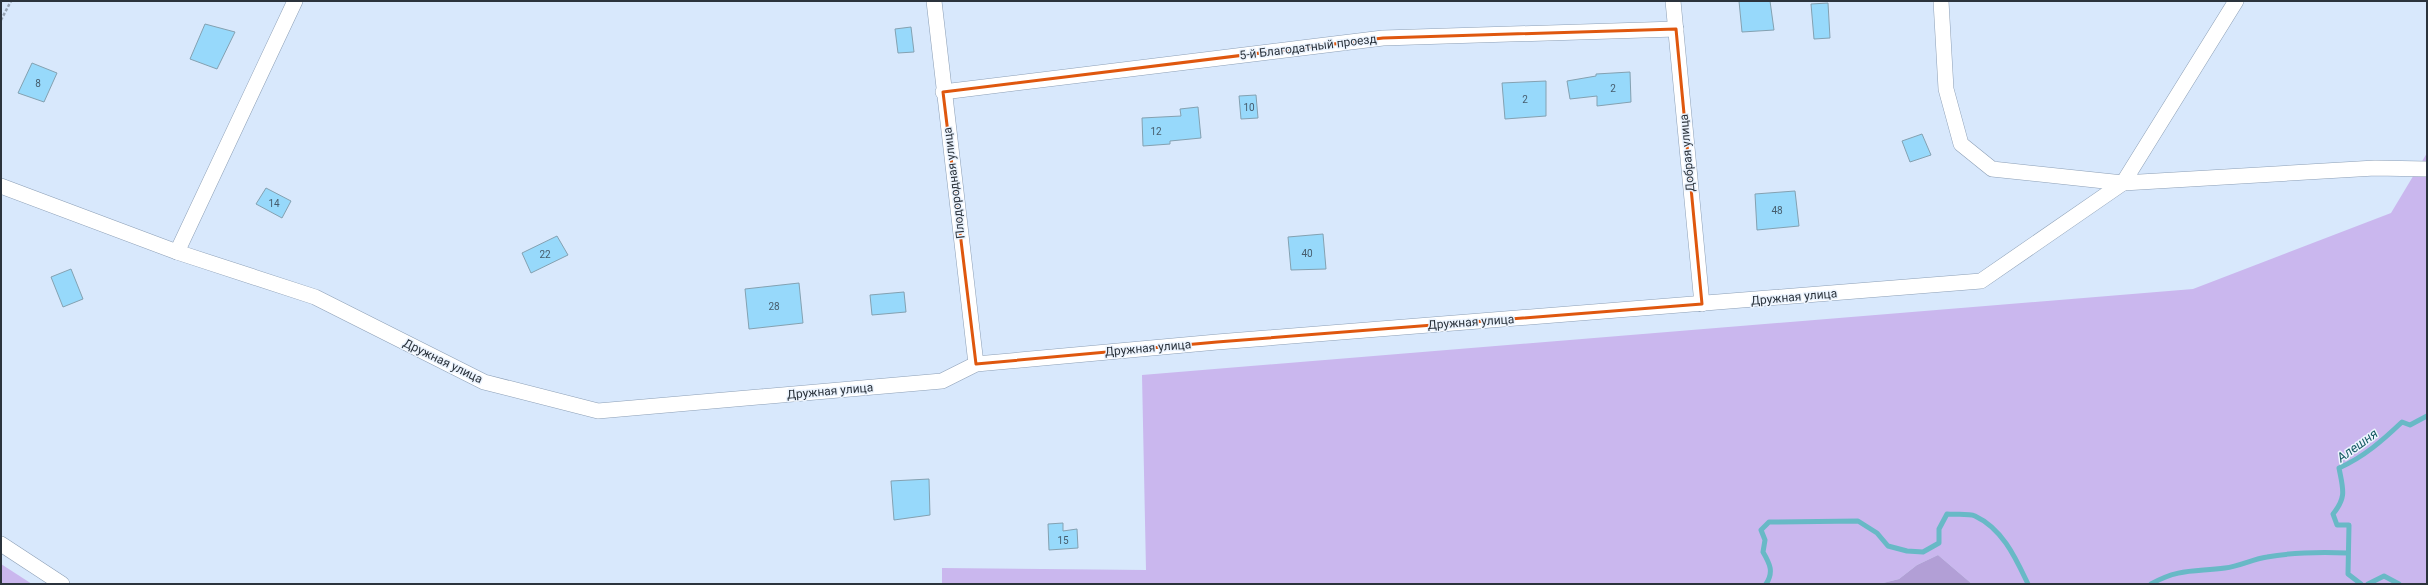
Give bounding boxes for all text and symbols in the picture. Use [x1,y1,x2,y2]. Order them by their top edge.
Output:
street label: 5-й Благодатный проезд [1239,32,1377,62]
house number: 8 [35,78,41,89]
house number: 2 [1610,83,1616,94]
house number: 2 [1522,94,1528,105]
house number: 10 [1243,102,1255,113]
street label: Добрая улица [1677,113,1697,193]
street label: Плодородная улица [940,126,968,240]
house number: 12 [1150,126,1162,137]
house number: 14 [268,198,280,209]
house number: 48 [1771,205,1783,216]
house number: 40 [1301,248,1313,259]
house number: 22 [539,249,551,260]
street label: Дружная улица [1750,286,1838,308]
house number: 28 [768,301,780,312]
street label: Дружная улица [1427,312,1515,332]
street label: Дружная улица [401,336,485,386]
street label: Дружная улица [1104,337,1192,359]
street label: Дружная улица [786,380,874,402]
water label: Алешня [2333,426,2381,466]
house number: 15 [1057,535,1069,546]

